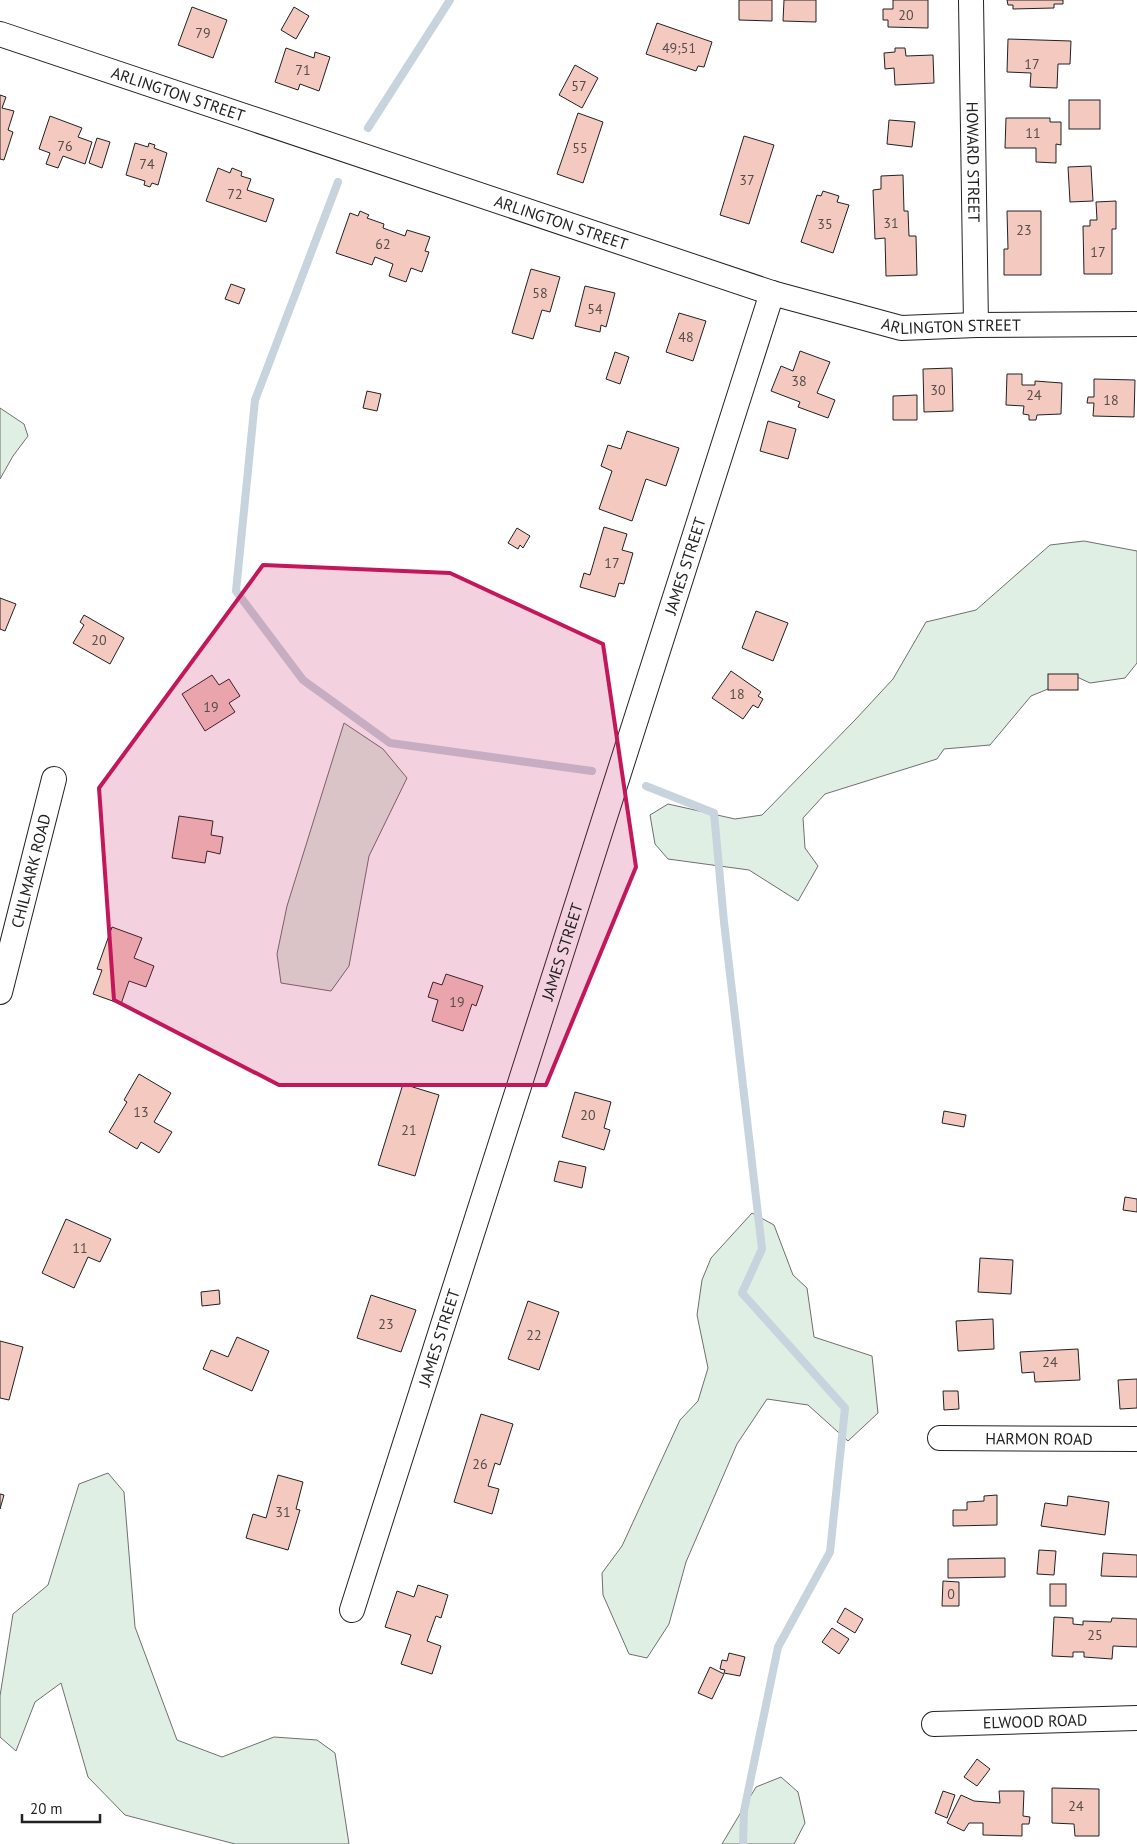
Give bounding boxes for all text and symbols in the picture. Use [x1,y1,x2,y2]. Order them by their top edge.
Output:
house number: 20 [898,6,914,24]
house number: 79 [195,24,211,42]
house number: 49;51 [662,39,696,57]
house number: 17 [1024,55,1040,73]
house number: 71 [295,61,311,79]
street label: ARLINGTON STREET [109,62,248,126]
house number: 57 [571,77,587,95]
street label: HOWARD STREET [963,101,984,223]
house number: 11 [1025,124,1041,142]
house number: 76 [57,137,73,155]
house number: 55 [572,139,588,157]
house number: 74 [139,155,155,173]
house number: 37 [739,171,755,189]
house number: 72 [227,185,243,203]
street label: ARLINGTON STREET [492,191,631,254]
house number: 31 [883,214,899,232]
house number: 35 [817,215,833,233]
house number: 23 [1016,221,1032,239]
house number: 62 [375,235,391,253]
house number: 17 [1090,243,1106,261]
house number: 58 [532,284,548,302]
house number: 54 [587,300,603,318]
street label: ARLINGTON STREET [879,313,1021,338]
house number: 48 [678,328,694,346]
house number: 38 [791,372,807,390]
house number: 30 [930,381,946,399]
house number: 24 [1026,386,1042,404]
house number: 18 [1103,391,1119,409]
street label: JAMES STREET [660,515,710,618]
house number: 17 [604,554,620,572]
house number: 20 [91,631,107,649]
house number: 18 [729,685,745,703]
house number: 19 [203,698,219,716]
street label: CHILMARK ROAD [7,812,55,930]
street label: JAMES STREET [537,900,587,1004]
house number: 19 [449,993,465,1011]
house number: 13 [133,1103,149,1121]
house number: 20 [580,1106,596,1124]
house number: 21 [401,1121,417,1139]
house number: 11 [72,1239,88,1257]
street label: JAMES STREET [414,1286,464,1390]
house number: 23 [378,1315,394,1333]
house number: 22 [526,1326,542,1344]
house number: 24 [1042,1353,1058,1371]
street label: HARMON ROAD [985,1428,1093,1449]
house number: 26 [472,1455,488,1473]
house number: 31 [275,1503,291,1521]
house number: 0 [947,1585,955,1603]
house number: 25 [1087,1626,1103,1644]
street label: ELWOOD ROAD [982,1709,1087,1733]
scale bar [22,1792,100,1824]
house number: 24 [1068,1797,1084,1815]
text: 20 m [30,1799,63,1818]

